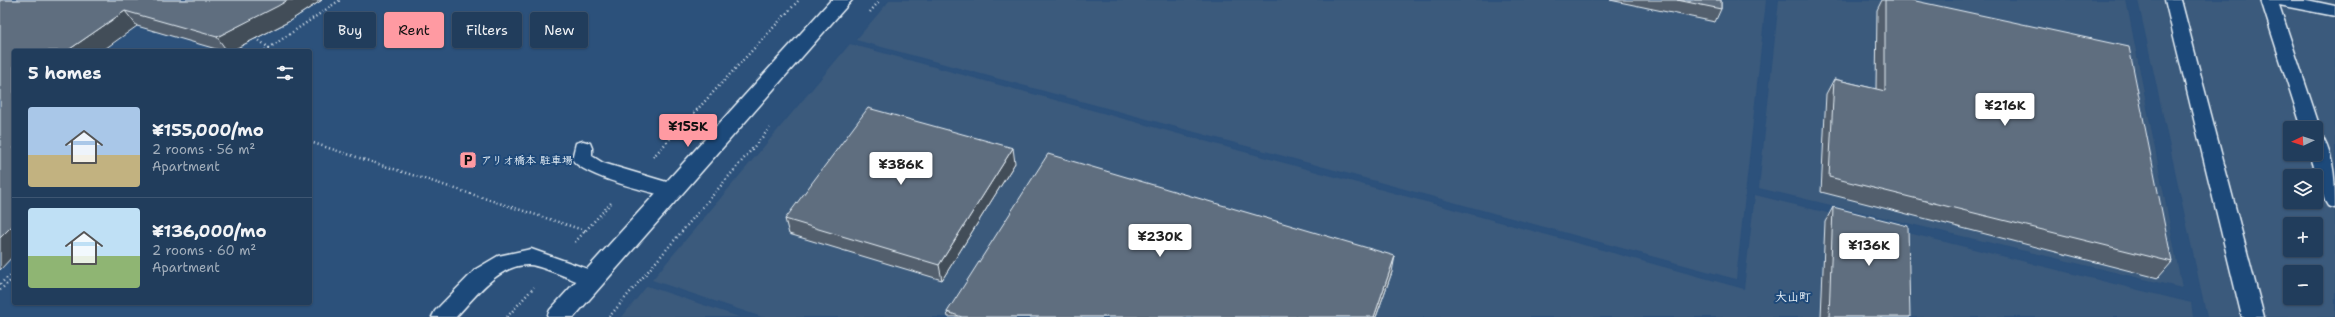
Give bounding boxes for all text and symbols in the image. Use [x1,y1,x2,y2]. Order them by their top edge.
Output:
chip: Buy [324,12,376,48]
chip: Rent [384,12,444,48]
chip: Filters [452,12,522,48]
chip: New [530,12,588,48]
text: 5 homes [28,62,101,84]
icon: filters [274,62,296,84]
pin: ¥216K [1977,93,2033,127]
text: ¥216K [1984,97,2026,114]
pin: ¥155K [660,114,716,148]
text: ¥155K [668,118,708,135]
text: ¥155,000/mo [152,119,264,141]
north arrow [2283,121,2323,161]
map controls [2283,121,2323,305]
icon: home [60,123,108,171]
text: 2 rooms · 56 m² [152,141,255,158]
parking icon: アリオ橋本 駐車場 [458,150,478,170]
pin: ¥386K [873,152,929,186]
place label: アリオ橋本 駐車場 [481,153,573,168]
text: ¥386K [878,156,924,173]
text: Apartment [152,158,220,175]
button: layers [2283,169,2323,209]
button: + [2283,217,2323,257]
text: ¥136,000/mo [152,220,266,242]
icon: home [60,224,108,272]
pin: ¥230K [1132,224,1188,258]
text: ¥230K [1137,228,1183,245]
pin: ¥136K [1841,233,1897,267]
text: ¥136K [1848,237,1890,254]
text: 2 rooms · 60 m² [152,242,256,259]
text: Apartment [152,259,220,276]
button: − [2283,265,2323,305]
district label: 大山町 [1775,289,1811,305]

